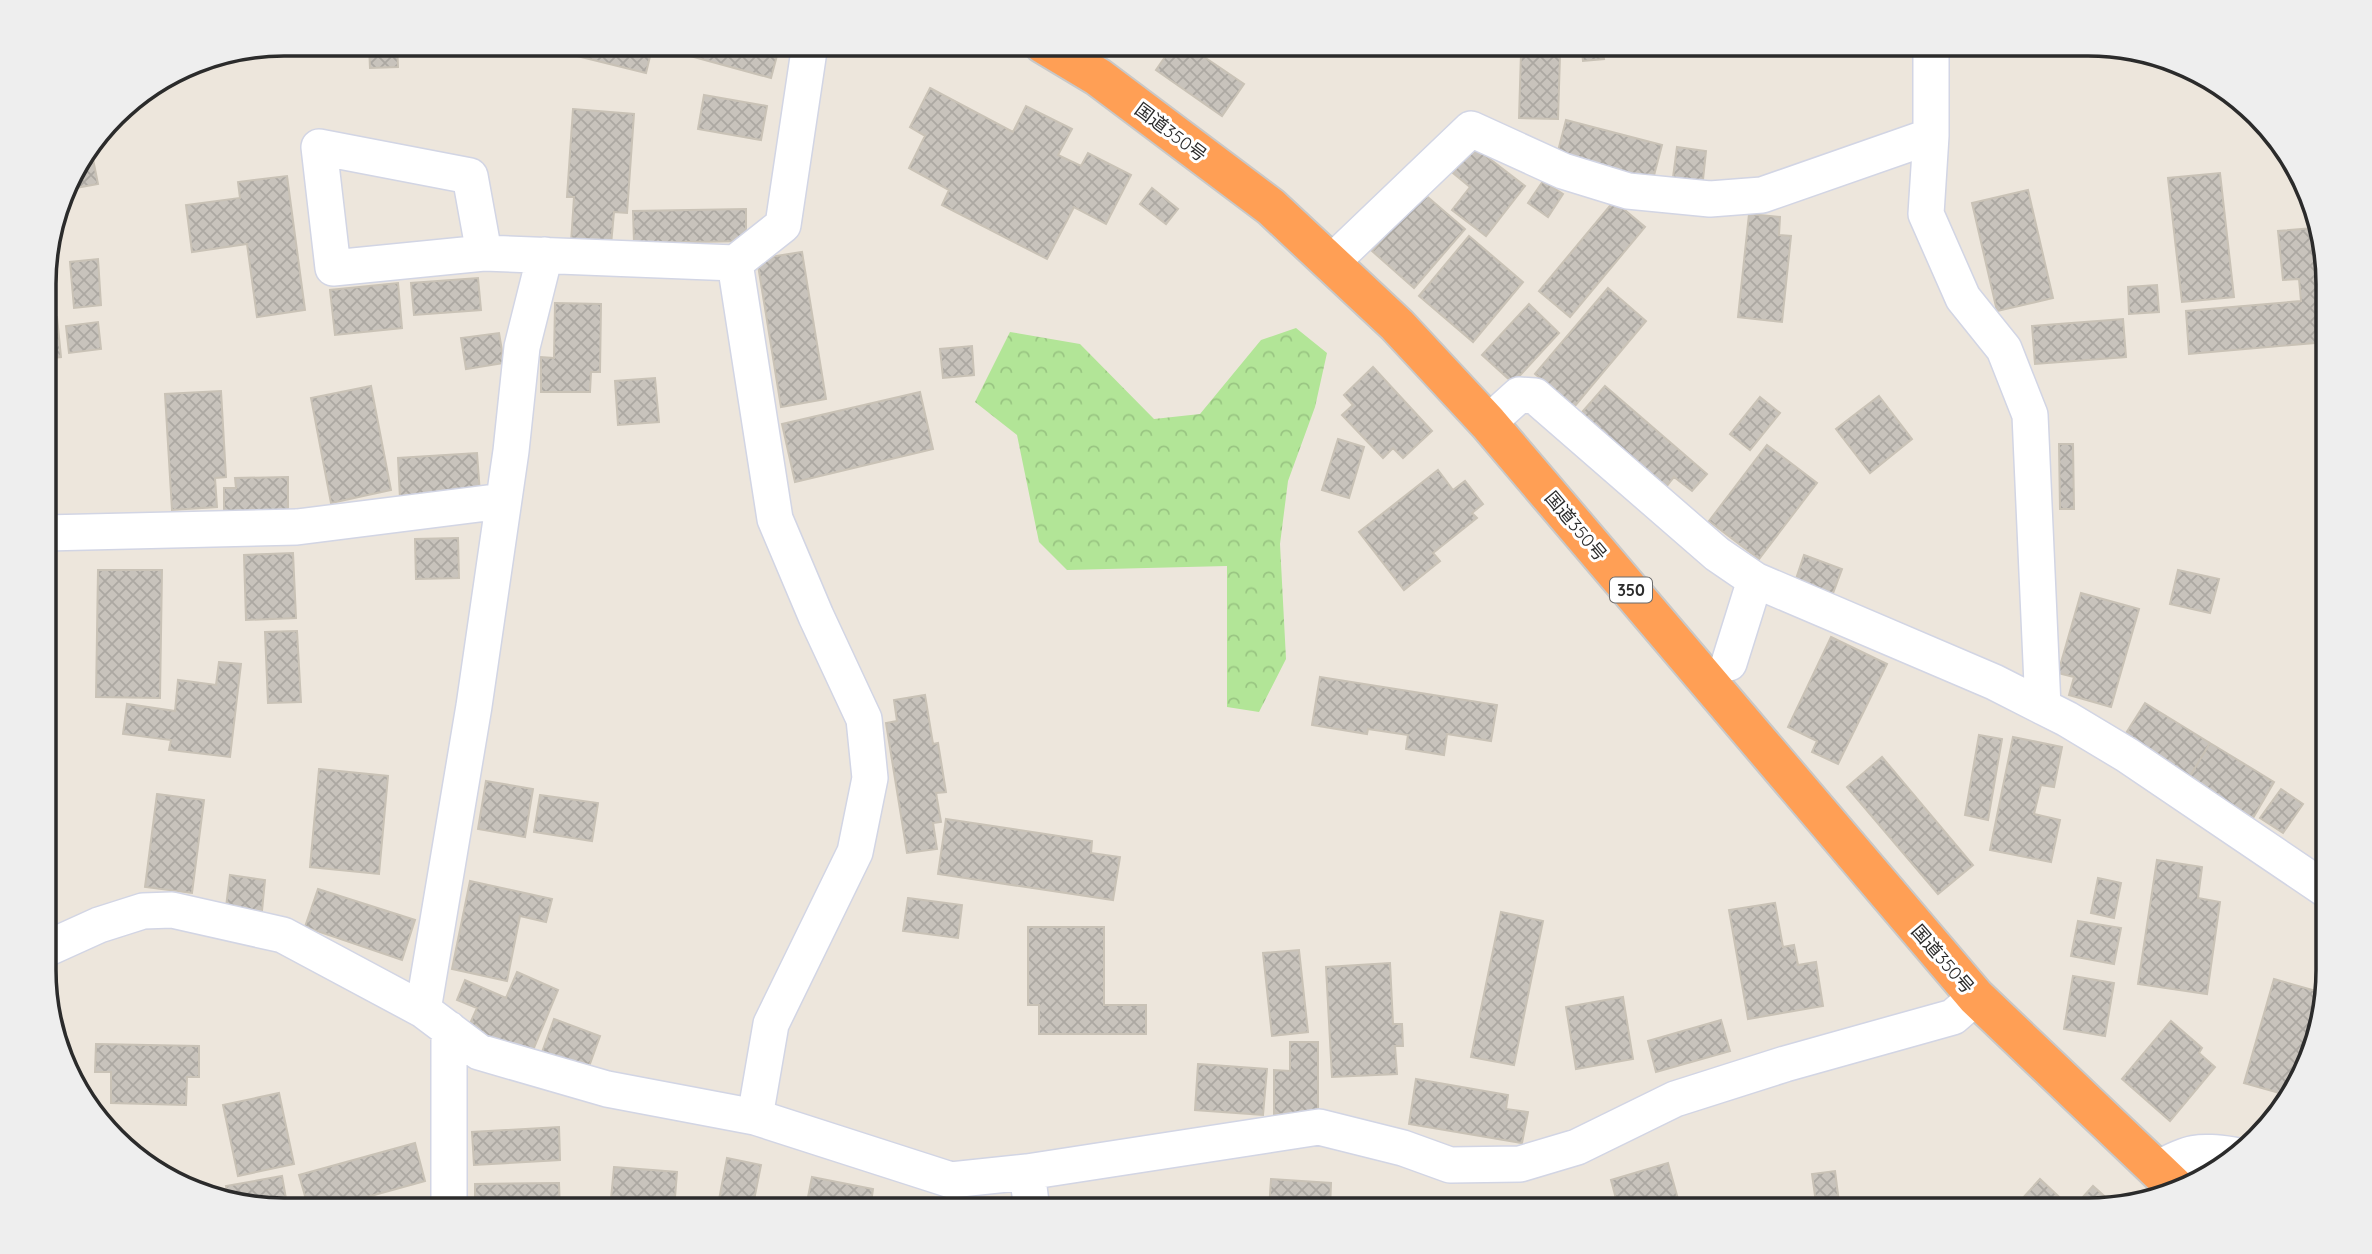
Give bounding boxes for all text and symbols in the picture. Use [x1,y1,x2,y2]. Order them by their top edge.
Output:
street label: 国道350号 [1131,98,1211,166]
street label: 国道350号 [1540,486,1612,566]
road number: 350 [1610,578,1652,603]
street label: 国道350号 [1907,920,1979,998]

